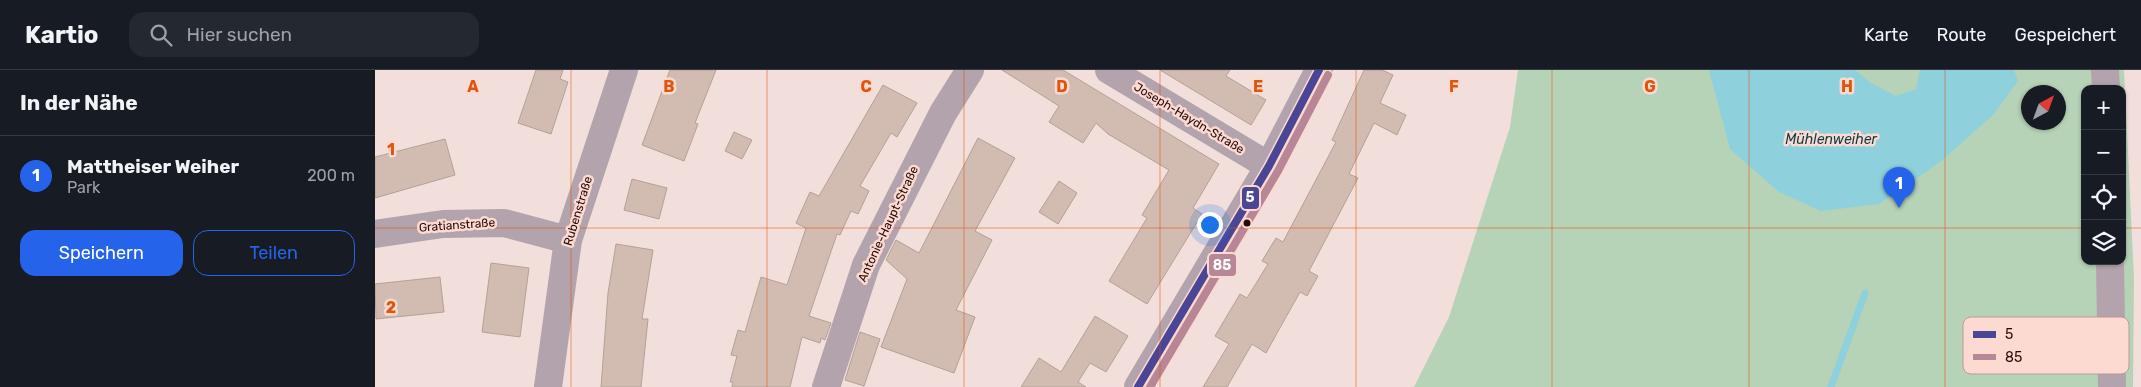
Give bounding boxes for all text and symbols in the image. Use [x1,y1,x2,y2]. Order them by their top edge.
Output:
search box [129,12,479,57]
text: Kartio [25,21,99,49]
icon: search [147,21,175,49]
text: Hier suchen [187,23,292,46]
text: Karte [1864,24,1908,46]
text: Route [1936,24,1986,46]
text: Gespeichert [2014,24,2116,46]
text: A [467,77,479,96]
text: B [663,77,675,96]
text: C [860,77,872,96]
text: D [1056,77,1068,96]
text: E [1253,77,1263,96]
text: F [1449,77,1459,96]
text: G [1644,77,1656,96]
text: H [1841,77,1853,96]
street label: Joseph-Haydn-Straße [1131,80,1247,157]
north arrow [2021,85,2066,130]
map controls [2081,85,2126,265]
button: + [2081,85,2126,130]
text: In der Nähe [20,90,138,115]
button: − [2081,130,2126,175]
water label: Mühlenweiher [1785,131,1877,148]
text: 1 [387,140,395,159]
text: Mattheiser Weiher [67,155,239,178]
street label: Antonie-Haupt-Straße [855,164,921,284]
text: 1 [32,166,40,185]
text: 200 m [307,166,355,185]
pin: 1 [1883,167,1915,208]
street label: Rubenstraße [561,174,595,247]
button: locate [2081,175,2126,220]
text: Park [67,178,100,197]
line badge: 5 [1241,186,1260,210]
text: 5 [1245,189,1255,206]
your location [1197,212,1223,238]
street label: Gratianstraße [418,215,496,235]
unlabelled marker [1242,218,1252,228]
button: layers [2081,220,2126,265]
button: Speichern [20,230,183,276]
button: Teilen [193,230,355,276]
line badge: 85 [1208,253,1237,277]
text: 85 [1213,257,1231,274]
text: 2 [386,298,396,317]
legend [1963,317,2129,374]
text: 5 [2005,326,2013,343]
text: 85 [2005,349,2022,366]

